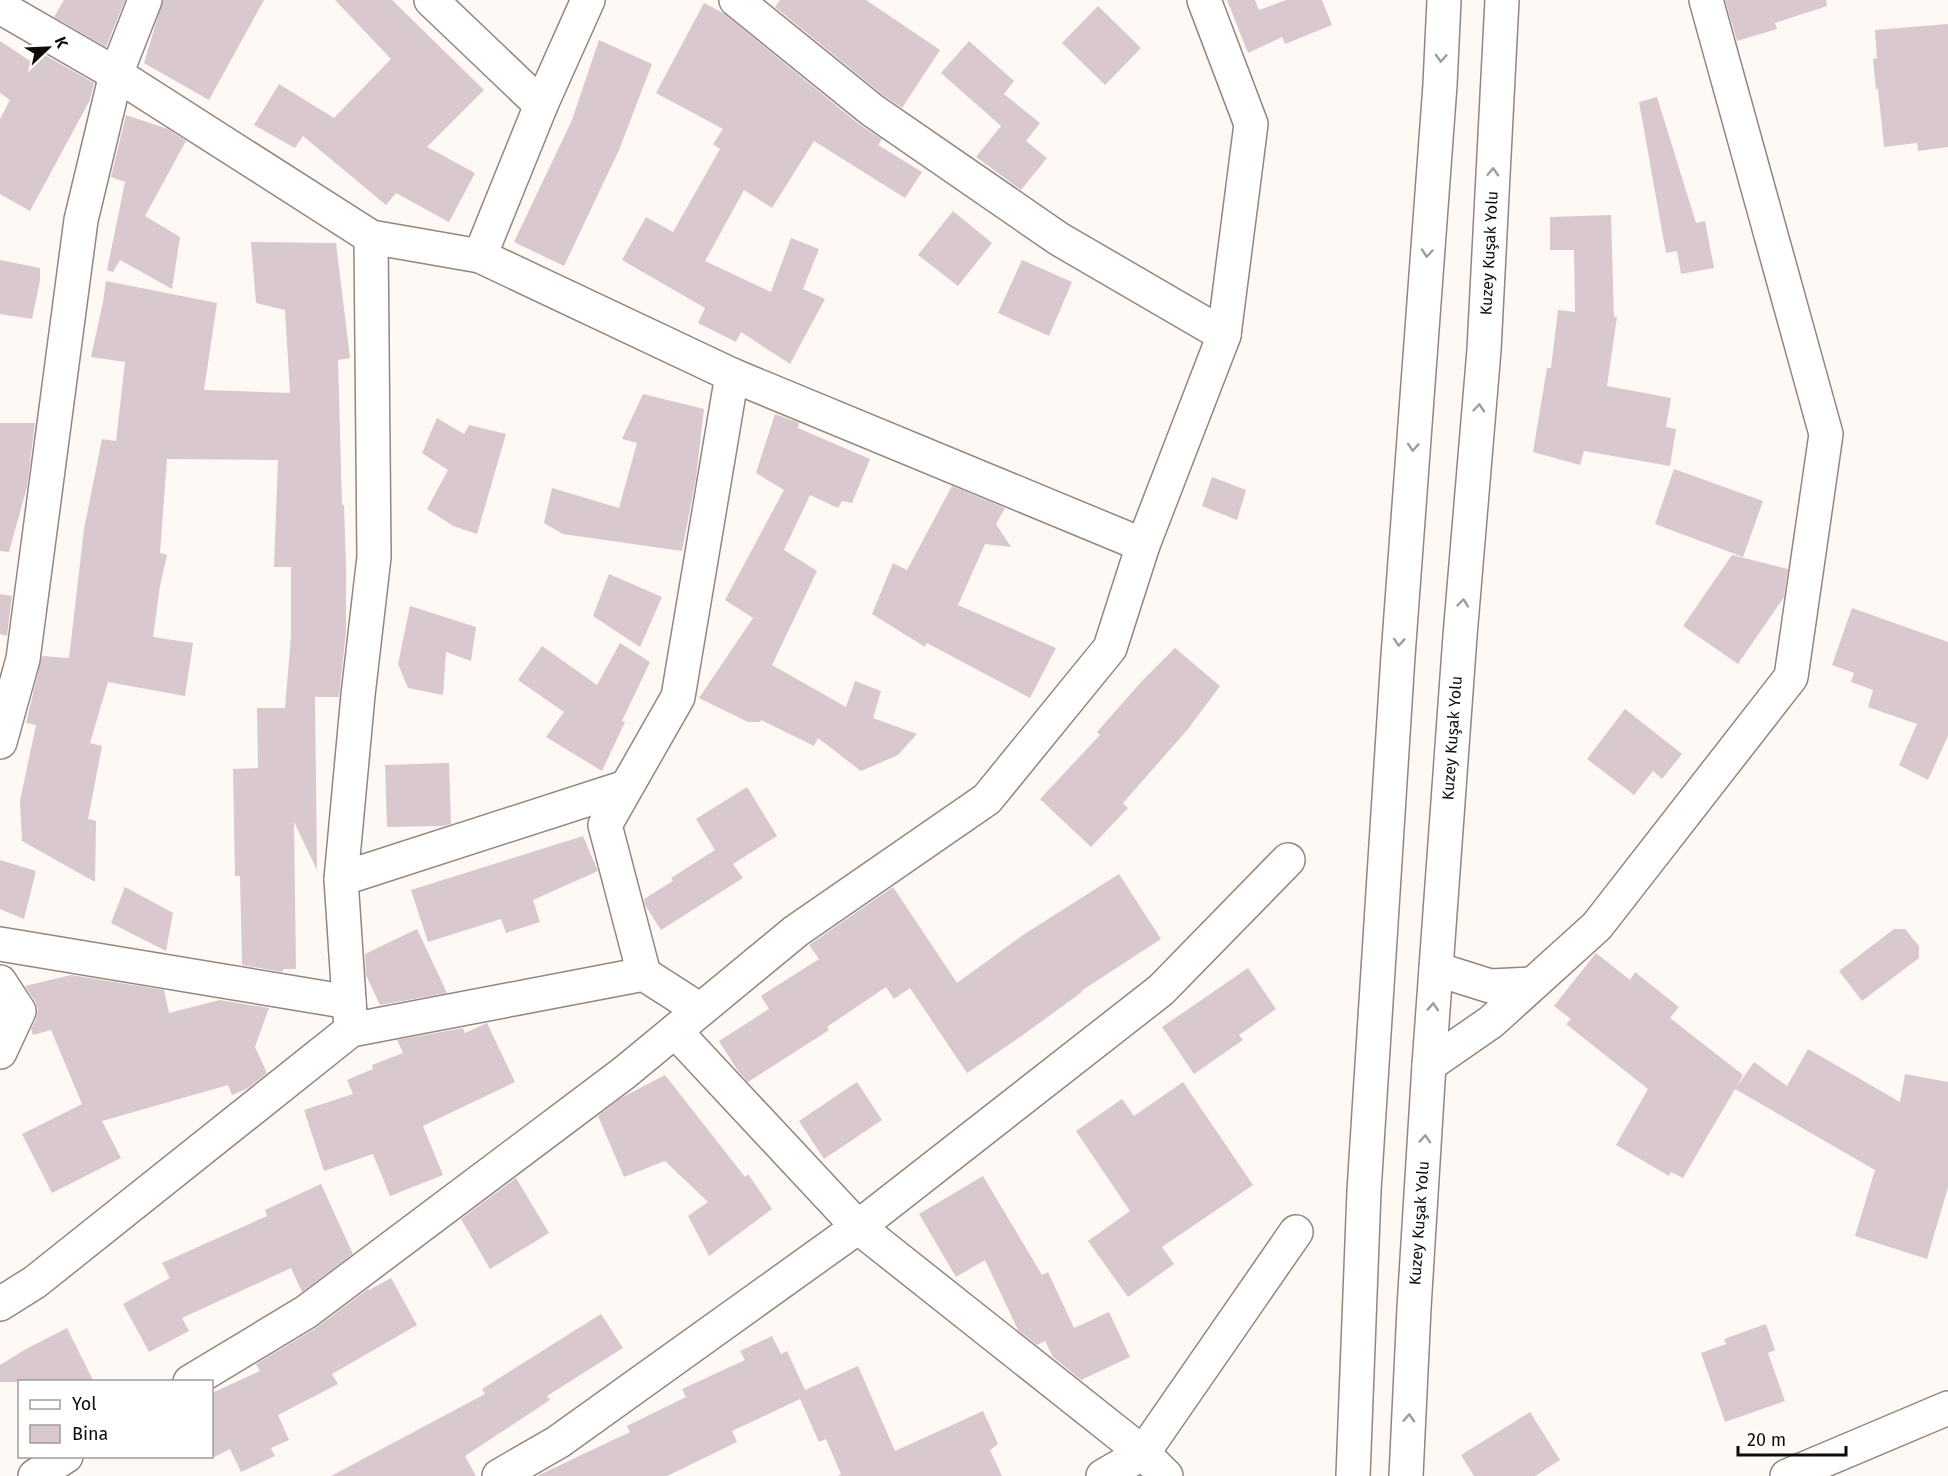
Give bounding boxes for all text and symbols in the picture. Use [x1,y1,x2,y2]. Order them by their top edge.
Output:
north arrow [18,18,78,78]
text: K [51,34,72,52]
one-way arrow [1435,54,1448,63]
one-way arrow [1486,167,1499,176]
street label: Kuzey Kuşak Yolu [1476,190,1503,316]
one-way arrow [1421,248,1434,257]
one-way arrow [1472,404,1485,413]
one-way arrow [1406,443,1419,452]
one-way arrow [1456,598,1469,607]
one-way arrow [1393,637,1406,646]
street label: Kuzey Kuşak Yolu [1438,675,1467,801]
one-way arrow [1427,1002,1440,1011]
one-way arrow [1418,1134,1431,1143]
street label: Kuzey Kuşak Yolu [1405,1160,1434,1286]
legend [18,1380,213,1458]
text: Yol [72,1393,97,1415]
one-way arrow [1403,1413,1416,1422]
scale bar [1738,1419,1846,1457]
text: Bina [72,1423,108,1445]
text: 20 m [1747,1429,1786,1451]

